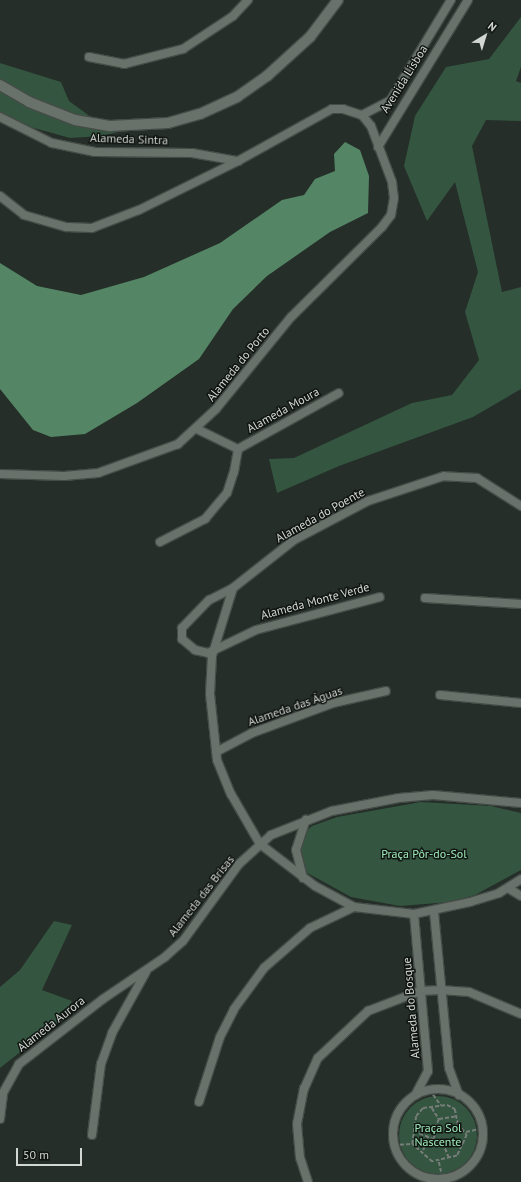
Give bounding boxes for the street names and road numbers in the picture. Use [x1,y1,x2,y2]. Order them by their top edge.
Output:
street label: Avenida Lisboa [377,43,431,115]
street label: Alameda Sintra [90,130,168,148]
street label: Alameda do Porto [204,324,272,404]
street label: Alameda Moura [244,384,322,436]
street label: Alameda do Poente [273,485,367,545]
street label: Alameda Monte Verde [259,579,371,623]
street label: Alameda das Águas [246,683,344,729]
street label: Alameda das Brisas [165,853,237,939]
street label: Alameda do Bosque [399,957,423,1059]
street label: Alameda Aurora [14,993,88,1055]

